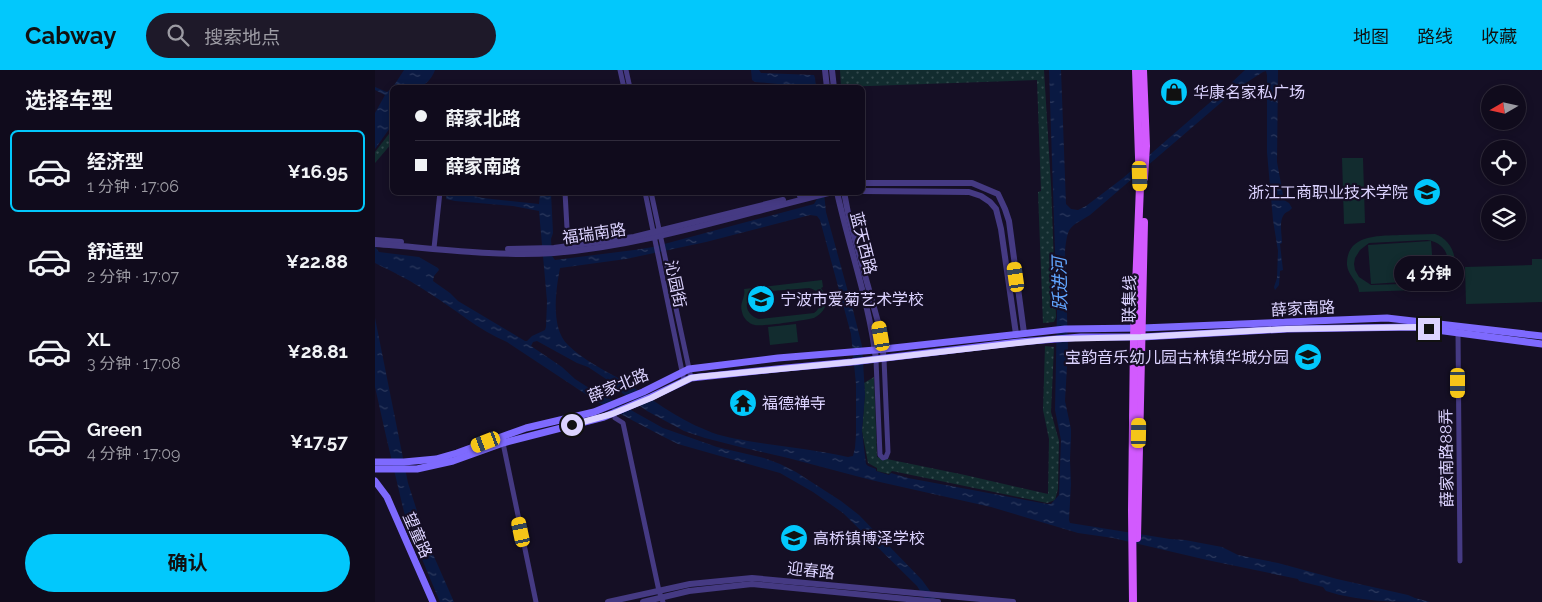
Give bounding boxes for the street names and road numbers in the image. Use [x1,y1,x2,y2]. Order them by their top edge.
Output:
street label: 蓝天西路 [847,210,880,276]
street label: 福瑞南路 [561,220,627,247]
street label: 沁园街 [661,259,690,310]
street label: 联集线 [1120,275,1139,323]
street label: 薛家南路 [1271,297,1335,320]
street label: 薛家北路 [585,365,651,406]
street label: 薛家南路88弄 [1436,408,1457,508]
street label: 望童路 [399,509,436,561]
street label: 迎春路 [786,559,836,582]

